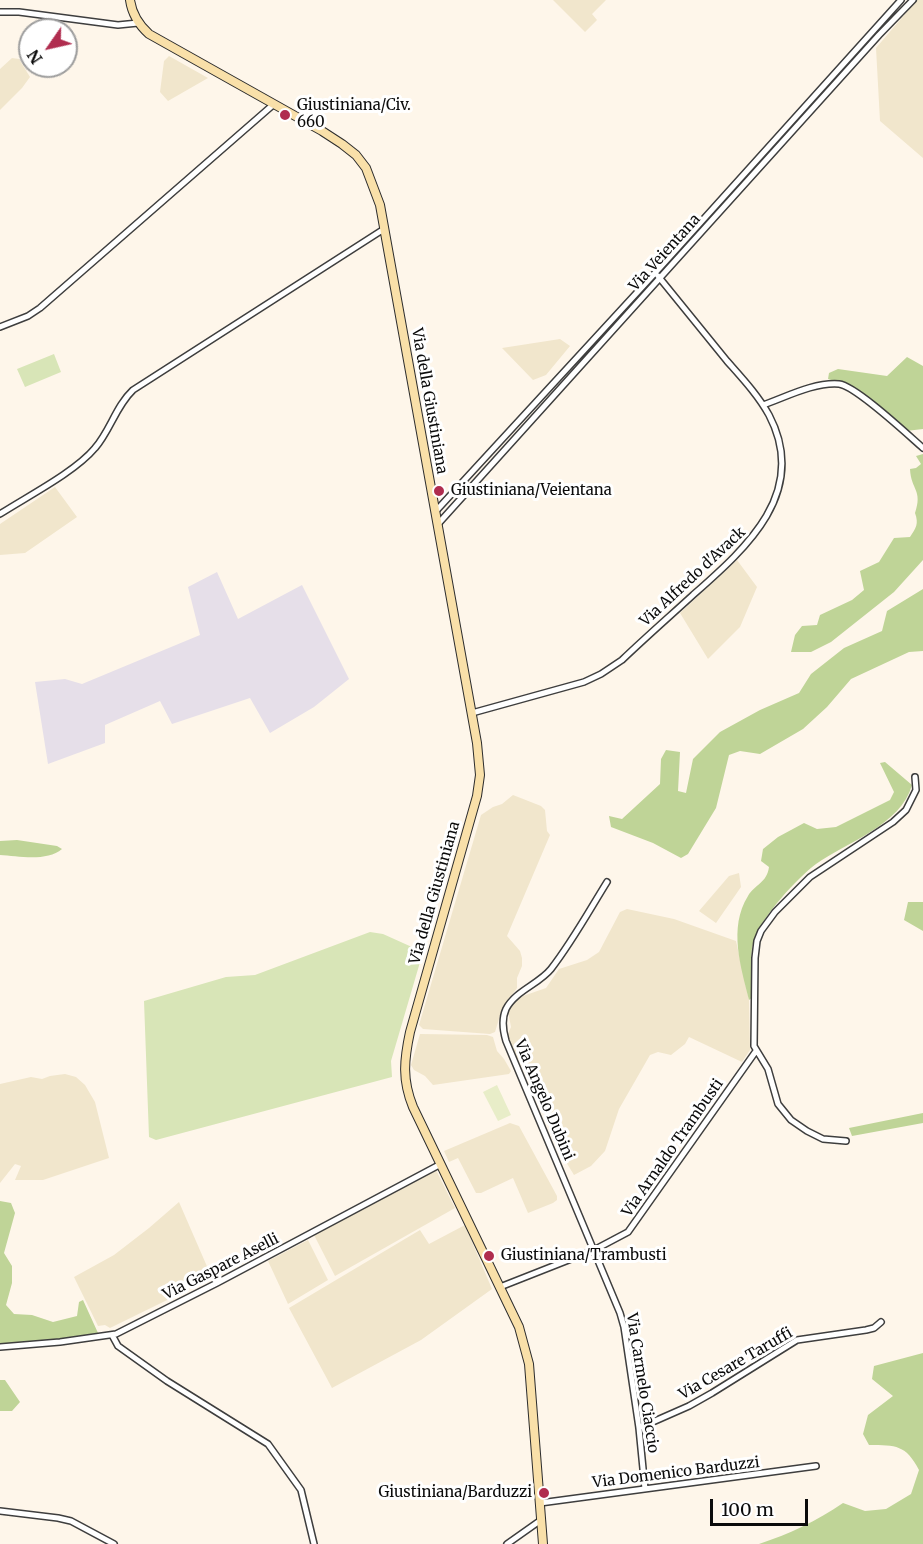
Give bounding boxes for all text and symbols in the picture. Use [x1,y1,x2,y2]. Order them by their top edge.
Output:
north arrow [18,18,78,78]
text: N [23,46,47,68]
place label: Giustiniana/Civ. 660 [297,97,411,132]
marker: Giustiniana/Civ. 660 [278,108,292,122]
street label: Via Veientana [626,211,704,295]
street label: Via della Giustiniana [407,327,451,475]
place label: Giustiniana/Veientana [451,482,612,500]
marker: Giustiniana/Veientana [432,484,446,498]
street label: Via Alfredo d'Avack [637,524,749,630]
street label: Via della Giustiniana [406,819,464,967]
street label: Via Angelo Dubini [510,1037,578,1163]
street label: Via Arnaldo Trambusti [619,1076,727,1220]
street label: Via Gaspare Aselli [160,1230,282,1304]
place label: Giustiniana/Trambusti [501,1247,667,1265]
marker: Giustiniana/Trambusti [482,1249,496,1263]
street label: Via Carmelo Ciaccio [622,1312,662,1454]
street label: Via Cesare Taruffi [676,1324,796,1404]
street label: Via Domenico Barduzzi [591,1454,761,1492]
place label: Giustiniana/Barduzzi [379,1484,532,1502]
marker: Giustiniana/Barduzzi [537,1486,551,1500]
scale bar [713,1487,810,1525]
text: 100 m [721,1498,774,1521]

